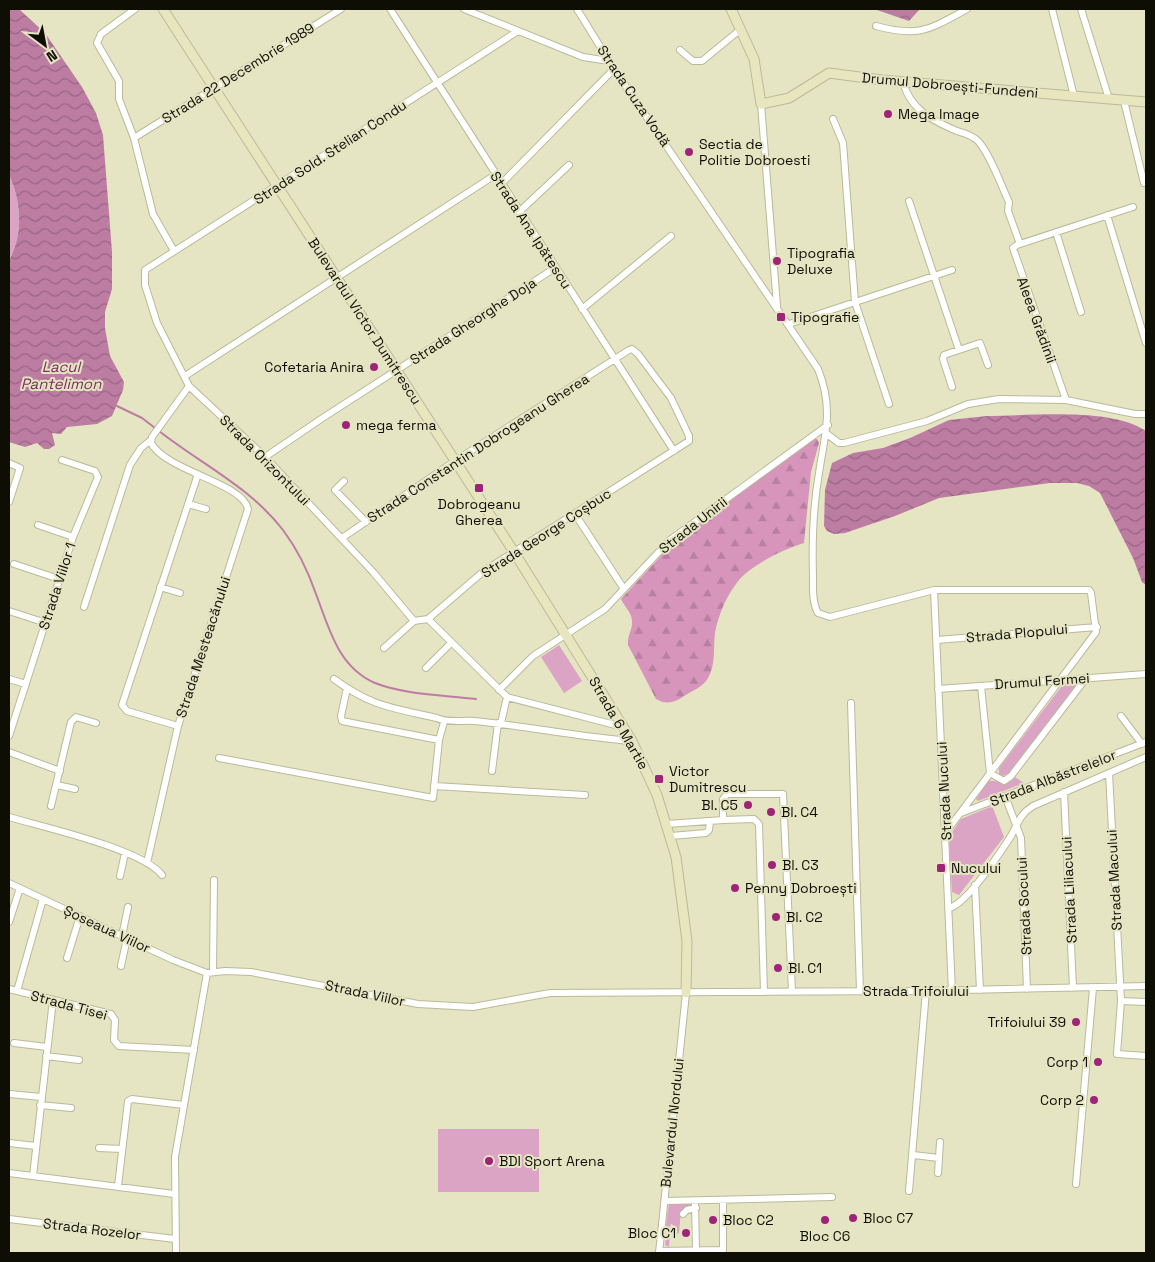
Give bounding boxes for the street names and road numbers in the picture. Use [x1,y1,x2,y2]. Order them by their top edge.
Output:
street label: Strada 22 Decembrie 1989 [158,19,318,127]
street label: Strada Cuza Vodă [593,42,675,150]
street label: Drumul Dobroești-Fundeni [861,68,1039,102]
street label: Strada Sold. Stelian Condu [250,96,410,208]
street label: Strada Ana Ipătescu [486,168,576,292]
street label: Bulevardul Victor Dumitrescu [304,234,426,408]
street label: Strada Gheorghe Doja [406,273,540,369]
street label: Aleea Grădinii [1013,274,1061,366]
street label: Strada Constantin Dobrogeanu Gherea [364,370,592,526]
street label: Strada Orizontului [216,411,314,509]
street label: Strada George Coșbuc [478,484,614,582]
street label: Strada Unirii [655,493,731,557]
street label: Strada Viilor 1 [34,540,80,632]
street label: Strada Mesteacănului [172,574,234,720]
street label: Strada Plopului [965,620,1069,646]
street label: Drumul Fermei [994,669,1090,693]
street label: Strada 6 Martie [585,673,653,773]
street label: Strada Nucului [932,741,956,841]
street label: Strada Albăstrelelor [987,746,1119,810]
street label: Strada Macului [1102,829,1126,931]
street label: Strada Liliacului [1057,836,1081,944]
street label: Strada Socului [1012,857,1036,955]
street label: Șoseaua Viilor [61,901,153,957]
street label: Strada Viilor [323,976,407,1010]
street label: Strada Trifoiului [863,982,969,1000]
street label: Strada Tisei [29,986,109,1024]
street label: Bulevardul Nordului [656,1057,688,1189]
street label: Strada Rozelor [42,1214,142,1244]

